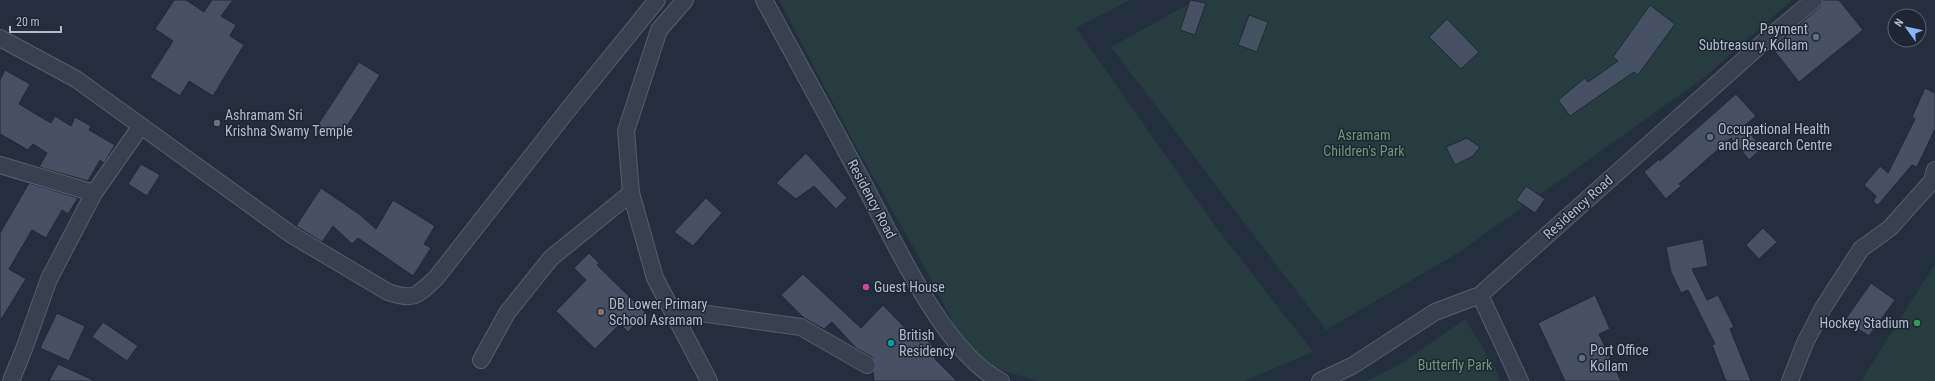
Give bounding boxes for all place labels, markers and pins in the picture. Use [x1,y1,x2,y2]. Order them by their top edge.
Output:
place label: Payment Subtreasury, Kollam [1699,21,1808,53]
marker: Payment Subtreasury, Kollam [1811,32,1821,42]
place label: Ashramam Sri Krishna Swamy Temple [225,107,353,139]
marker: Ashramam Sri Krishna Swamy Temple [212,118,222,128]
place label: Occupational Health and Research Centre [1718,121,1832,153]
marker: Occupational Health and Research Centre [1705,132,1715,142]
place label: Guest House [874,279,945,295]
marker: Guest House [861,282,871,292]
place label: DB Lower Primary School Asramam [609,296,708,328]
marker: DB Lower Primary School Asramam [596,307,606,317]
place label: Hockey Stadium [1820,315,1909,331]
marker: Hockey Stadium [1912,318,1922,328]
place label: British Residency [899,327,955,359]
marker: British Residency [886,338,896,348]
place label: Port Office Kollam [1590,342,1649,374]
marker: Port Office Kollam [1577,353,1587,363]

